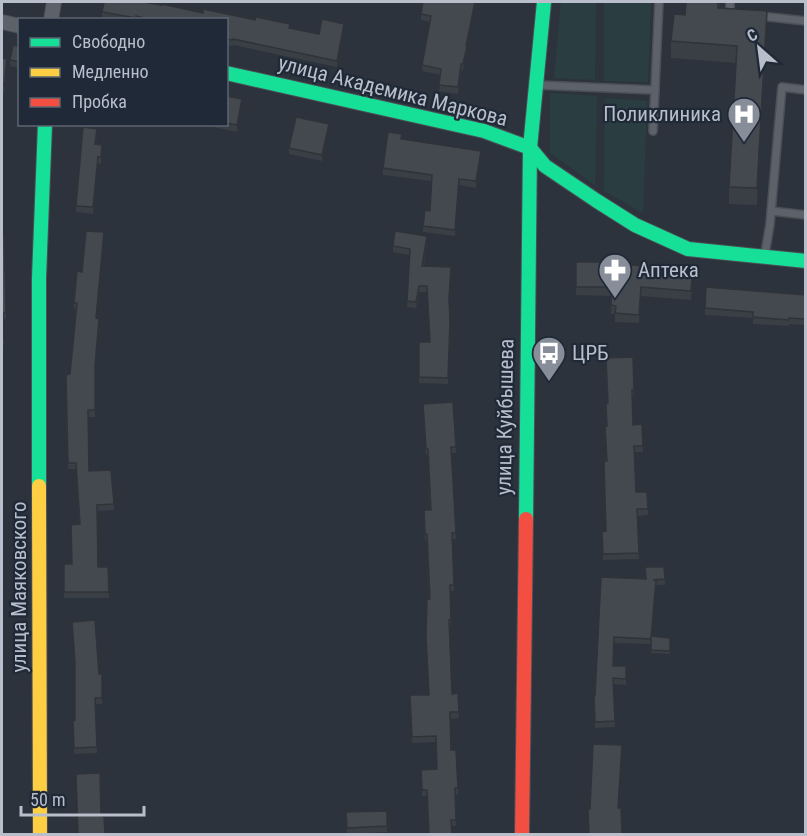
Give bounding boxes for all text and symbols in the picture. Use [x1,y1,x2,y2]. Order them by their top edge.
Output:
legend [18,18,228,126]
north arrow [729,18,789,78]
text: С [744,25,761,46]
text: Свободно [72,31,145,52]
street label: улица Академика Маркова [276,51,510,131]
text: Медленно [72,61,149,82]
text: Пробка [72,91,127,112]
hospital icon: Поликлиника [726,96,762,143]
place label: Поликлиника [603,102,721,126]
pharmacy icon: Аптека [597,252,633,299]
place label: Аптека [638,258,699,282]
bus stop icon: ЦРБ [531,335,567,382]
street label: улица Куйбышева [492,339,518,495]
place label: ЦРБ [572,341,609,365]
street label: улица Маяковского [7,502,31,672]
scale bar [21,779,144,817]
text: 50 m [30,789,65,810]

